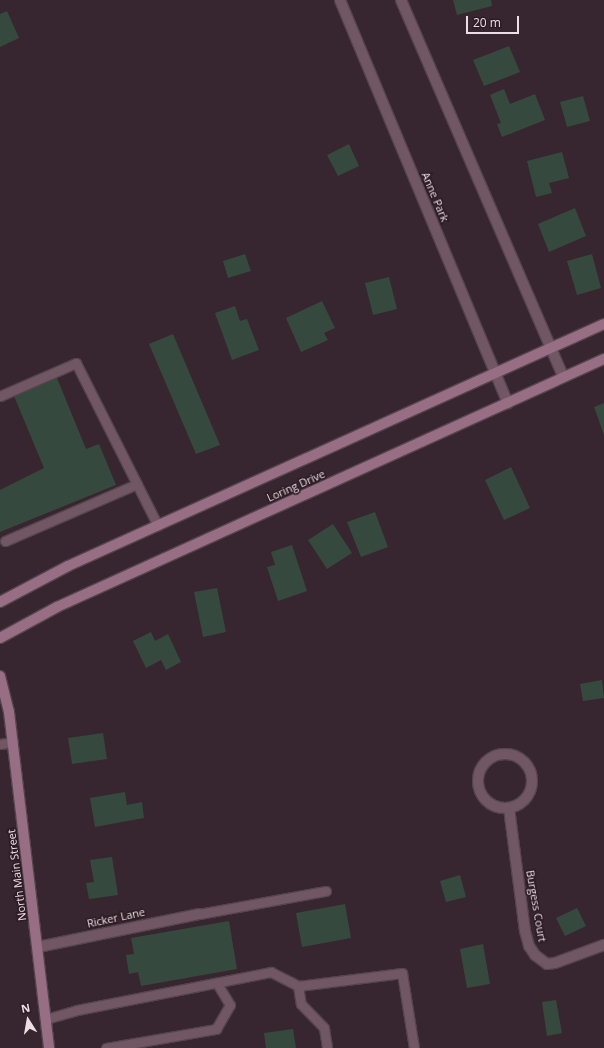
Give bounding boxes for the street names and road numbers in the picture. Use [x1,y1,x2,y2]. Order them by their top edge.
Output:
street label: Anne Park [419,170,451,224]
street label: Loring Drive [265,467,327,505]
street label: North Main Street [5,829,29,921]
street label: Burgess Court [523,869,549,943]
street label: Ricker Lane [86,905,146,931]

